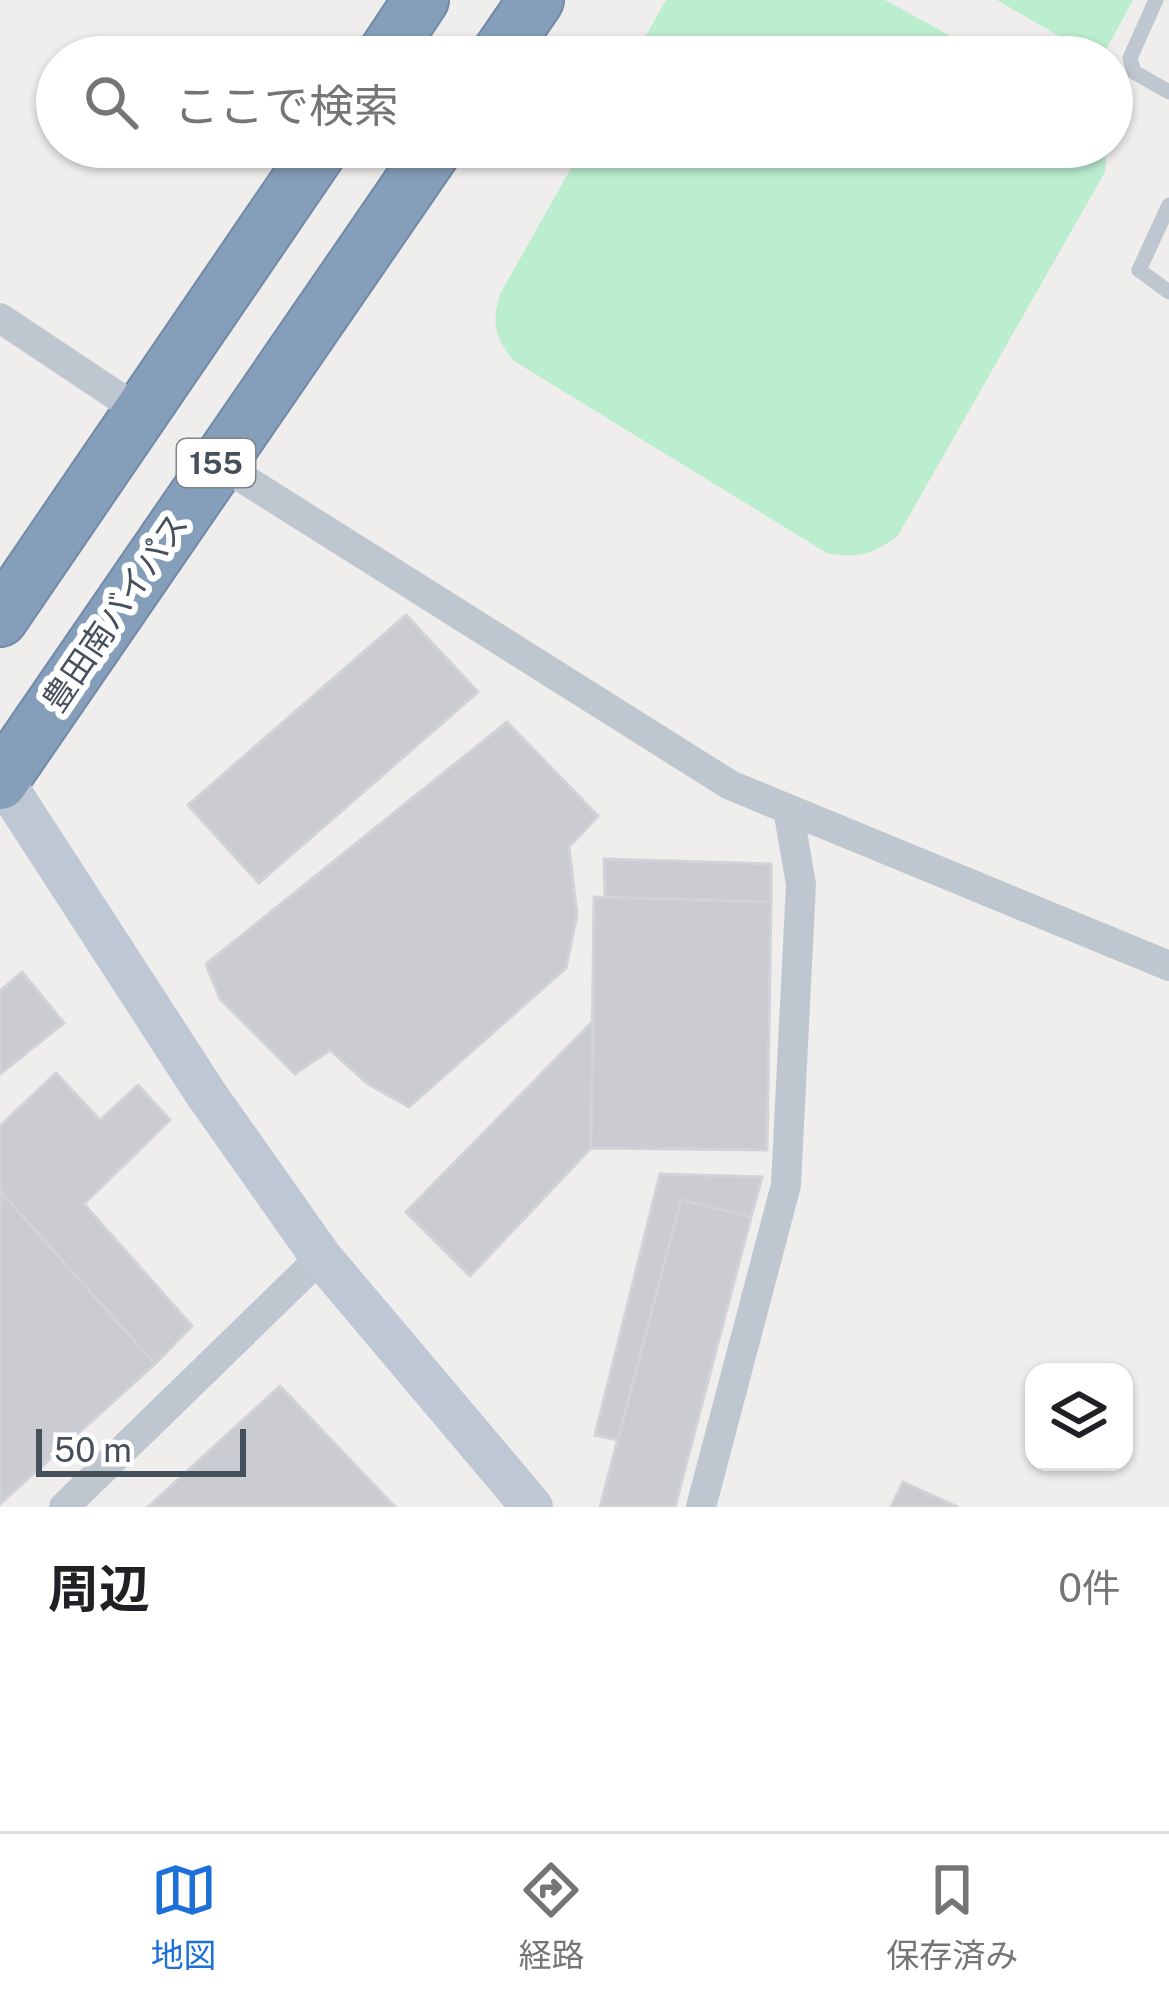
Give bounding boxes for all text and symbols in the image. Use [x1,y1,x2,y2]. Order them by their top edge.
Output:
search box [36,36,1133,168]
icon: search [78,69,144,135]
text: ここで検索 [174,79,399,132]
road number: 155 [177,439,255,487]
street label: 豊田南バイパス [35,506,195,718]
map controls [1025,1363,1133,1471]
button: layers [1025,1363,1133,1471]
scale bar [36,1423,246,1476]
text: 50 m [54,1431,132,1469]
text: 周辺 [48,1559,150,1618]
text: 0件 [1058,1565,1121,1611]
tab: 地図 [151,1857,217,1977]
tab: 経路 [518,1857,584,1977]
tab: 保存済み [886,1857,1018,1977]

